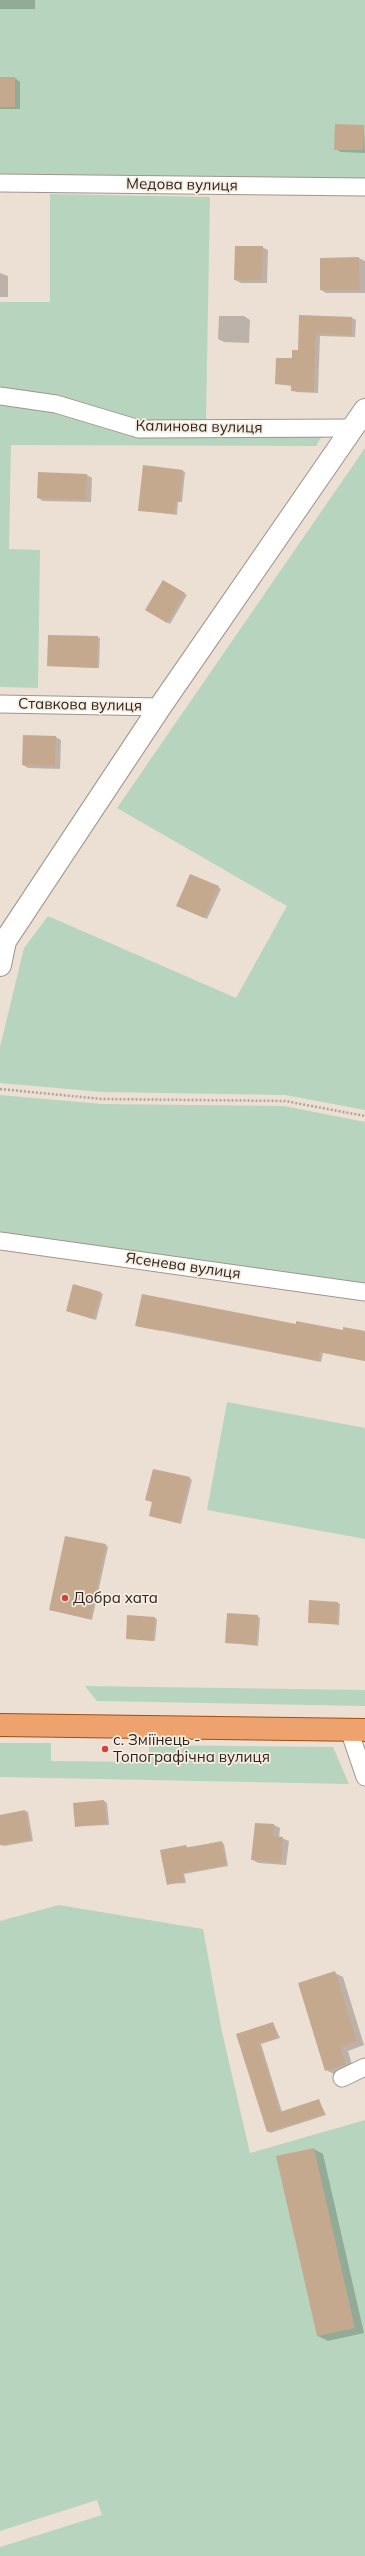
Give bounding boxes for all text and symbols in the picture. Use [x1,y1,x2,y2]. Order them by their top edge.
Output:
street label: Медова вулиця [126,175,238,195]
street label: Калинова вулиця [135,417,263,437]
street label: Ставкова вулиця [18,695,142,715]
street label: Ясенева вулиця [124,1249,242,1283]
place label: Добра хата [73,1589,158,1607]
marker: Добра хата [60,1593,70,1603]
place label: с. Зміїнець - Топографічна вулиця [113,1731,270,1766]
marker: с. Зміїнець - Топографічна вулиця [100,1744,110,1754]

